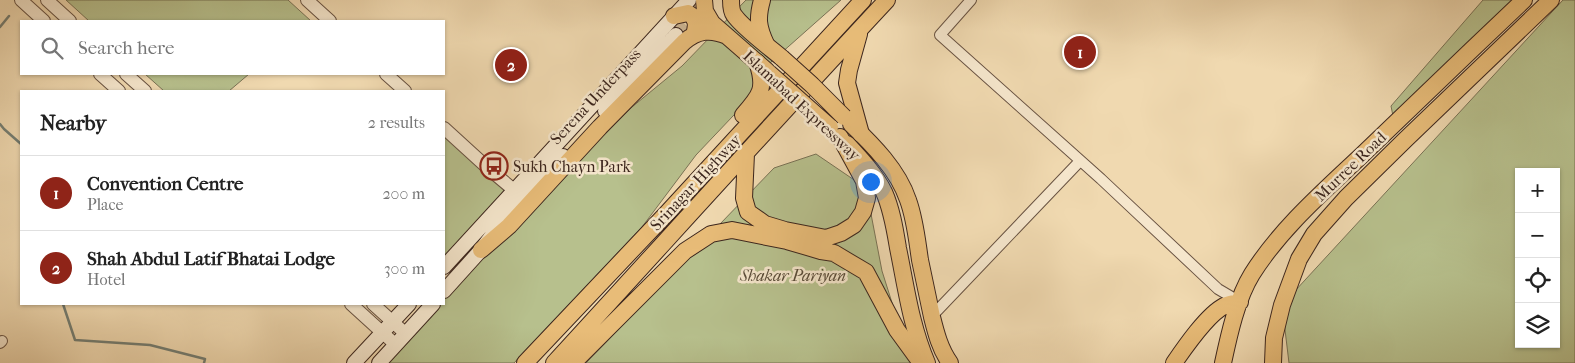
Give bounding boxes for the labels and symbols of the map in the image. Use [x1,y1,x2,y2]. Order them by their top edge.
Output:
pin: 1 [1064,33,1096,71]
street label: Serena Underpass [546,44,645,148]
pin: 2 [495,46,527,84]
street label: Islamabad Expressway [739,46,864,165]
street label: Murree Road [1311,127,1390,205]
street label: Srinagar Highway [646,130,745,234]
bus stop icon: Sukh Chayn Park [479,151,509,181]
place label: Sukh Chayn Park [513,157,632,176]
your location [858,169,884,195]
park label: Shakar Pariyan [739,266,846,285]

